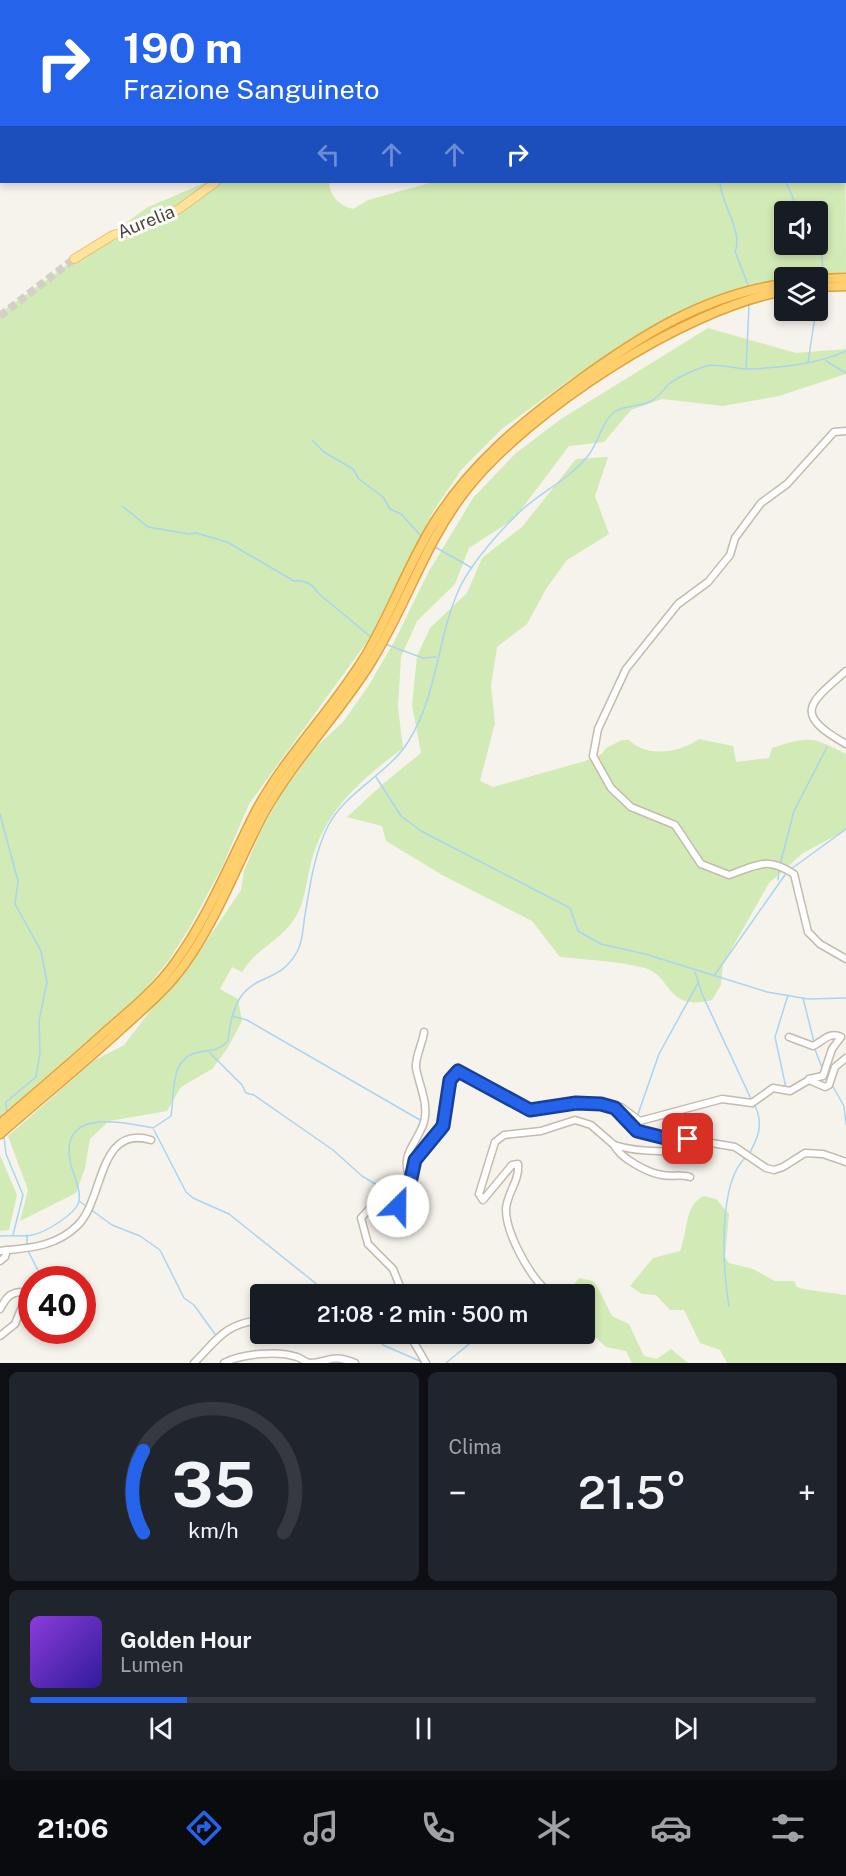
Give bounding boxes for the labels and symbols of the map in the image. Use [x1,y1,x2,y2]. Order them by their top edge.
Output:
street label: Aurelia [114,201,178,243]
pin [662,1113,713,1164]
position arrow [366,1174,430,1238]
speed limit sign: 40 [18,1266,96,1344]

